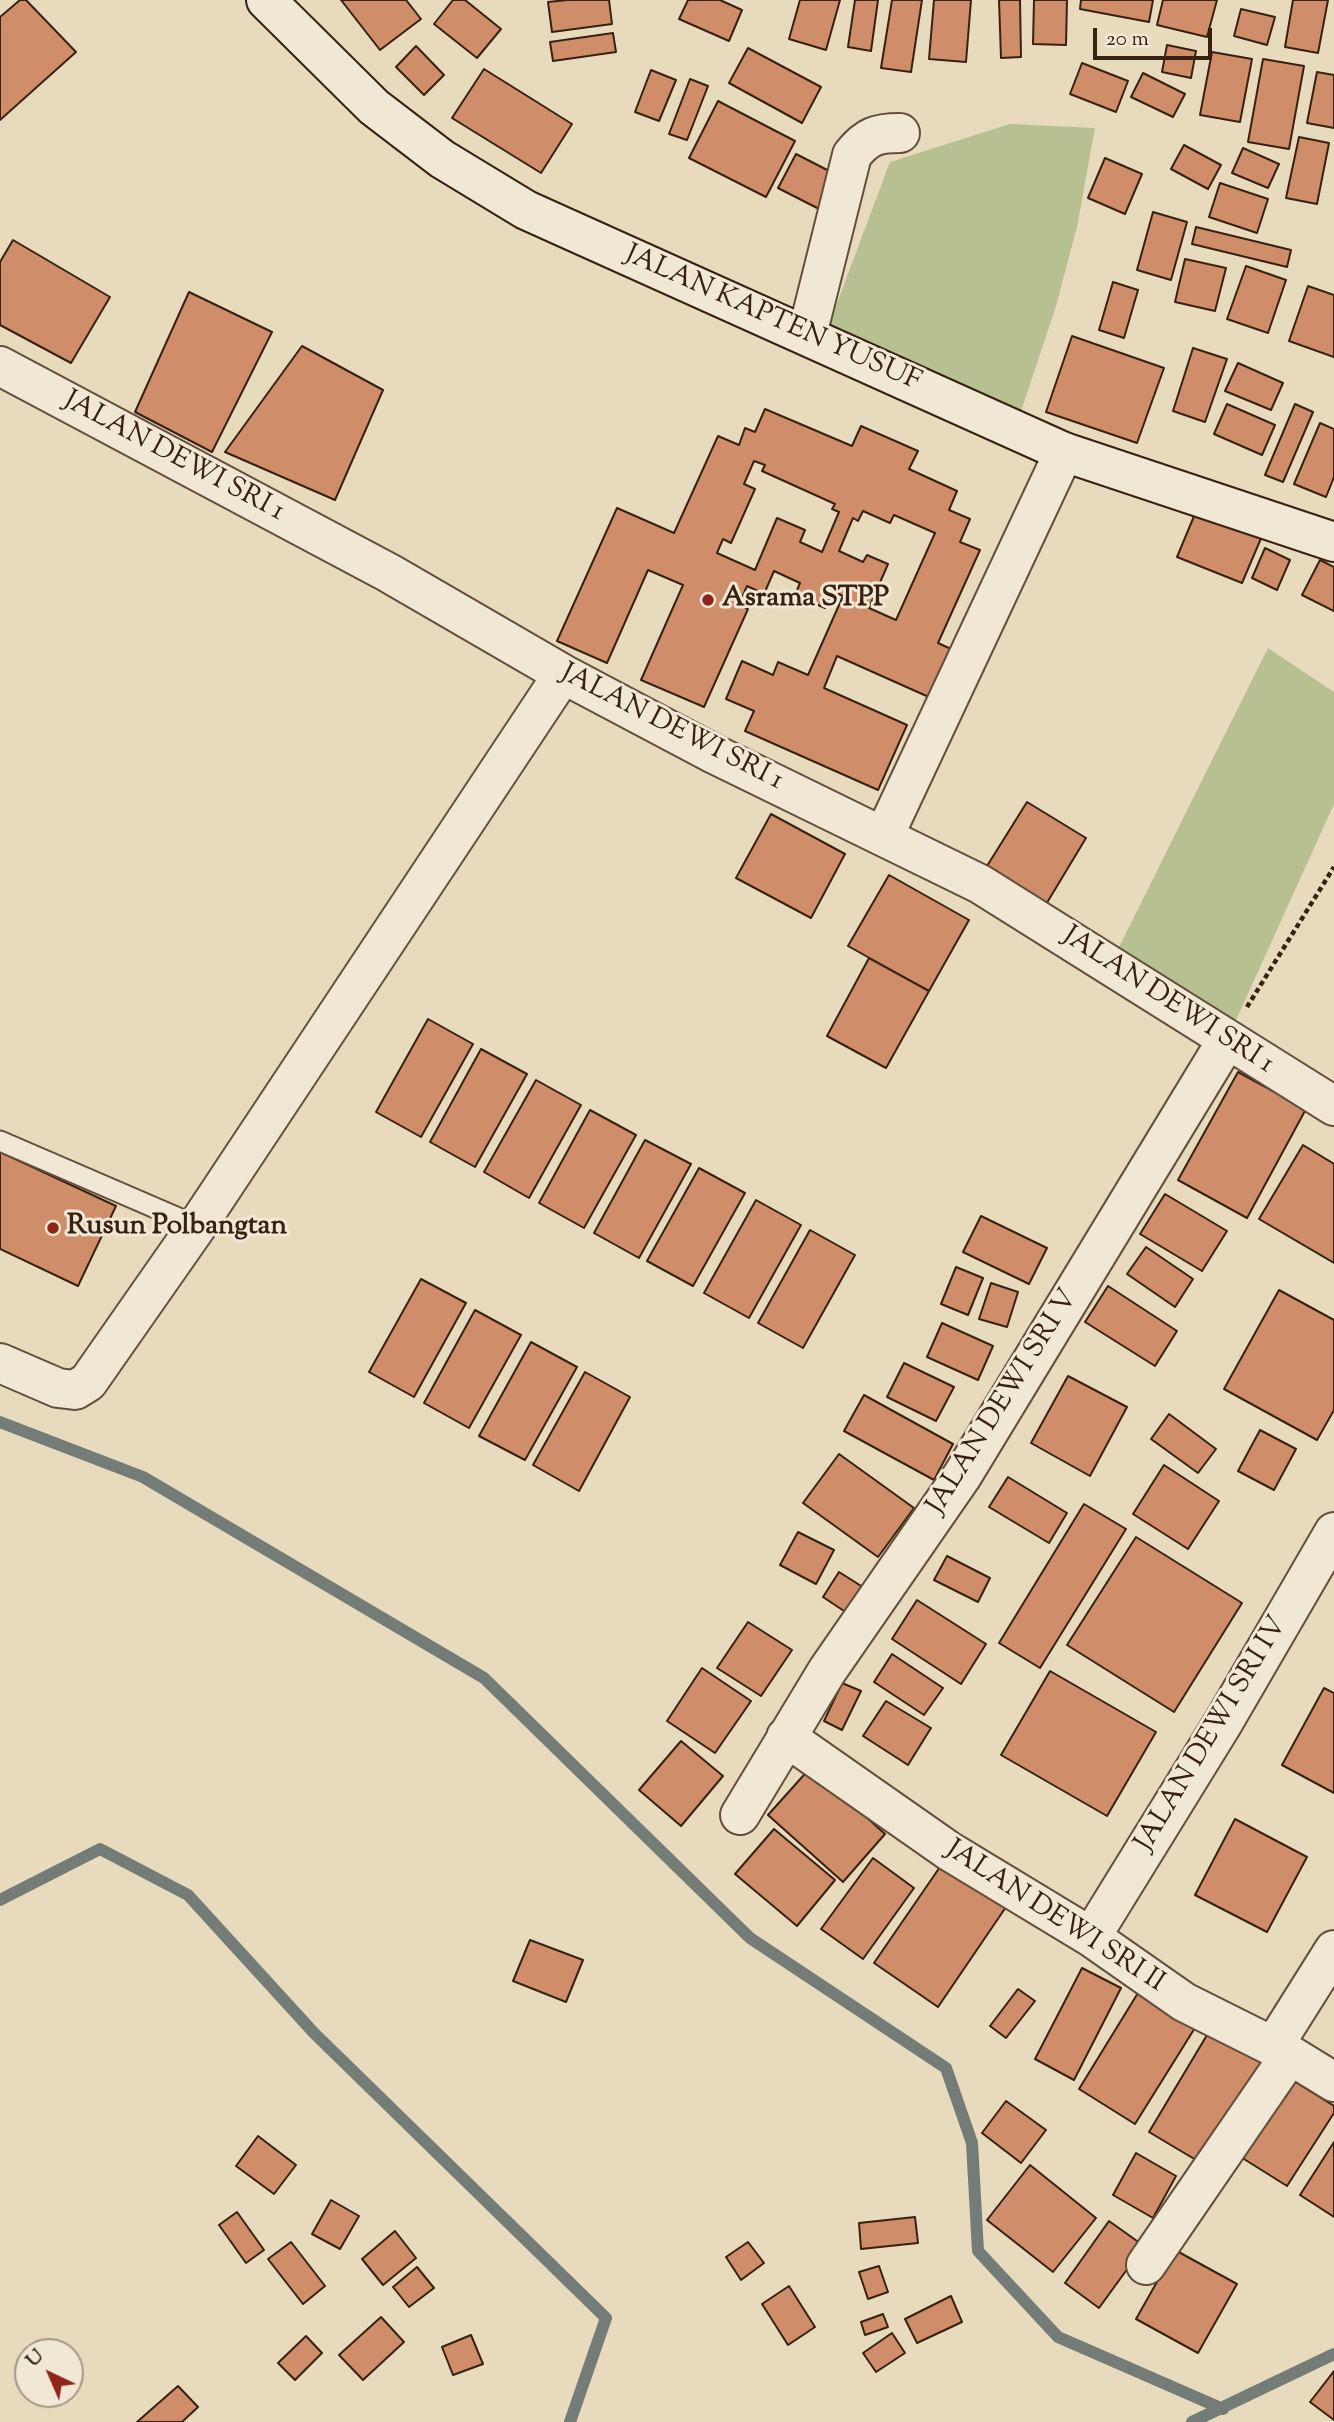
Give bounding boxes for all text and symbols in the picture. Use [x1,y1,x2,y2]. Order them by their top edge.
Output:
scale bar [1096,14,1215,58]
text: 20 m [1106,25,1149,55]
street label: JALAN KAPTEN YUSUF [619,240,925,400]
street label: JALAN DEWI SRI 1 [57,386,289,530]
place label: Asrama STPP [722,583,889,617]
marker: Asrama STPP [700,592,716,608]
street label: JALAN DEWI SRI 1 [554,658,788,800]
street label: JALAN DEWI SRI 1 [1055,921,1279,1083]
place label: Rusun Polbangtan [67,1211,287,1245]
marker: Rusun Polbangtan [45,1220,61,1236]
street label: JALAN DEWI SRI V [921,1284,1087,1522]
street label: JALAN DEWI SRI IV [1130,1612,1296,1858]
street label: JALAN DEWI SRI II [938,1835,1170,2001]
north arrow [14,2338,84,2408]
text: U [21,2344,50,2374]

